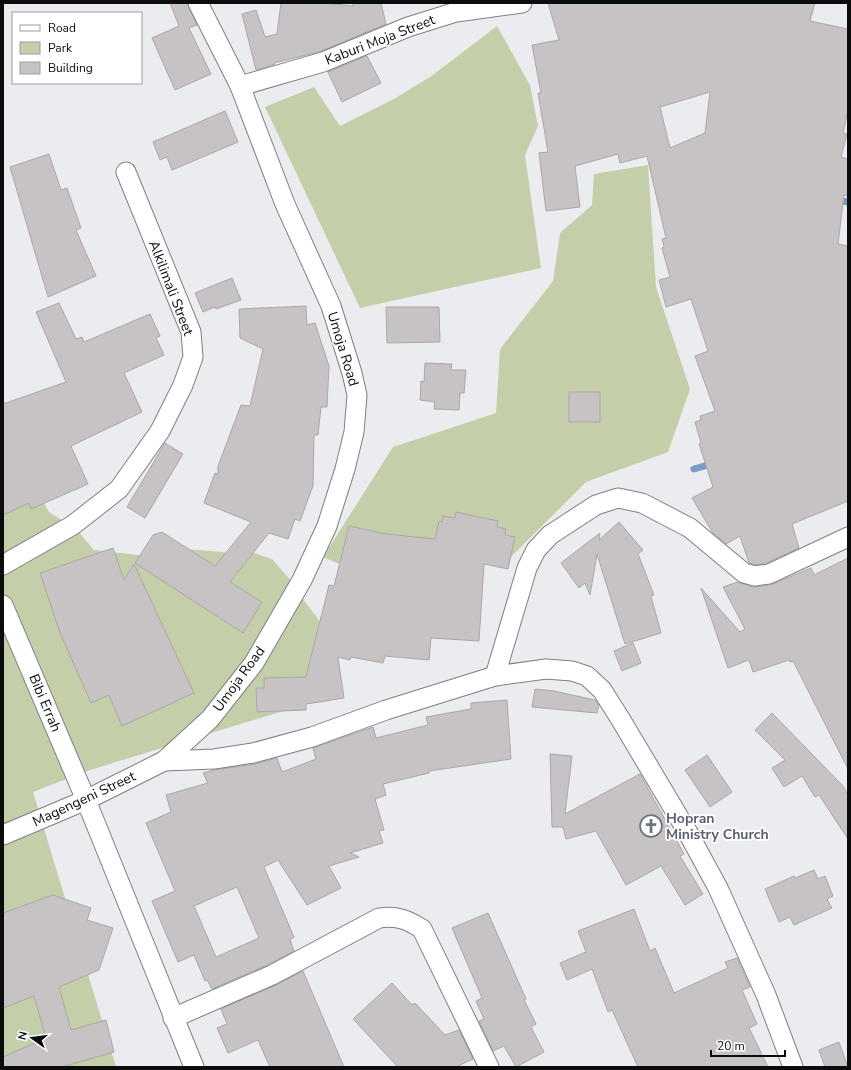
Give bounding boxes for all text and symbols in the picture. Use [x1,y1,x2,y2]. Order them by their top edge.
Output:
street label: Kaburi Moja Street [322,10,438,70]
legend [12,12,142,84]
text: Road [48,20,76,36]
text: Park [48,40,73,56]
text: Building [48,60,93,76]
street label: Alkilimali Street [144,238,198,338]
street label: Umoja Road [323,309,363,389]
street label: Umoja Road [209,642,269,716]
street label: Bibi Errah [24,671,66,735]
street label: Magengeni Street [29,767,139,831]
place label: Hopran Ministry Church [666,809,769,844]
church icon: Hopran Ministry Church [638,813,664,839]
north arrow [12,1018,52,1058]
text: N [15,1030,31,1042]
scale bar [711,1032,785,1058]
text: 20 m [717,1038,745,1054]

